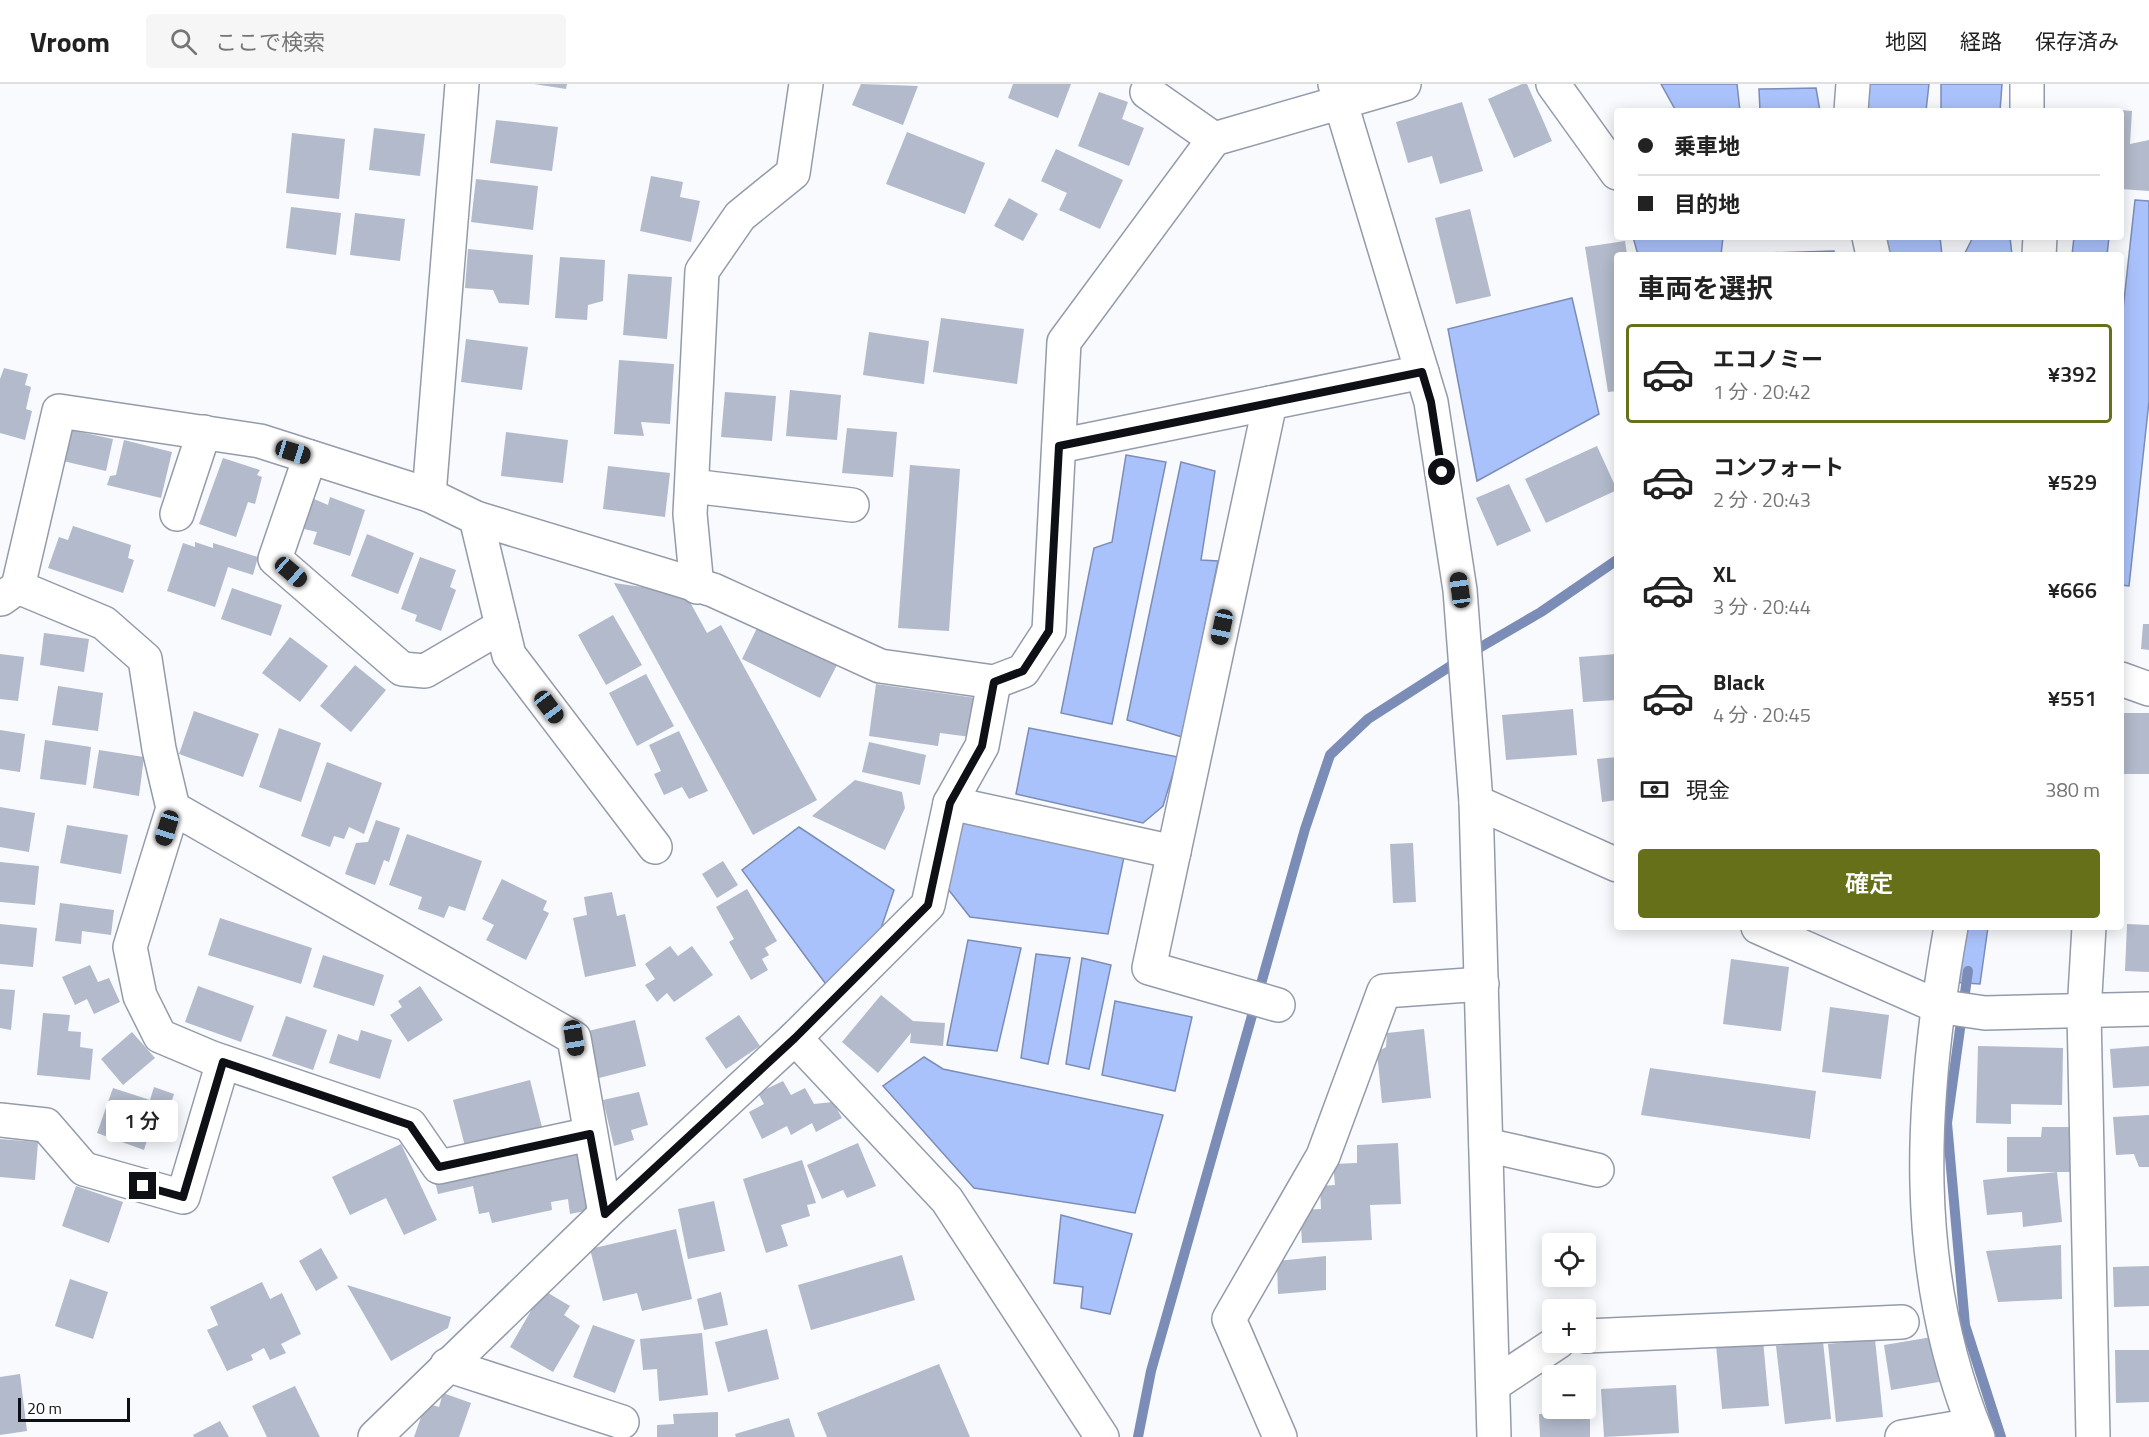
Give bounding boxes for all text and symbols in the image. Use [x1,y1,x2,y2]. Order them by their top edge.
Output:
search box [146,14,566,68]
text: Vroom [30,20,110,63]
icon: search [167,25,200,58]
text: ここで検索 [215,25,325,59]
text: 地図 [1885,25,1927,57]
text: 経路 [1960,25,2002,57]
text: 保存済み [2035,25,2119,57]
text: 乗車地 [1674,129,1740,163]
text: 目的地 [1674,187,1740,221]
text: 車両を選択 [1638,267,1773,308]
text: エコノミー [1713,342,1823,376]
icon: car [1641,347,1695,401]
text: ¥392 [2048,357,2097,391]
text: 1 分 · 20:42 [1713,376,1811,407]
car [273,438,313,466]
text: コンフォート [1713,450,1844,484]
icon: car [1641,455,1695,509]
route start [1428,458,1455,485]
text: ¥529 [2048,465,2097,499]
text: 2 分 · 20:43 [1713,484,1811,515]
car [272,553,310,591]
text: XL [1713,557,1736,591]
icon: car [1641,563,1695,617]
car [1449,571,1471,609]
text: ¥666 [2048,573,2097,607]
text: 3 分 · 20:44 [1713,591,1811,622]
car [1209,608,1235,646]
text: Black [1713,665,1765,699]
icon: car [1641,671,1695,725]
text: ¥551 [2048,681,2097,715]
car [531,687,567,727]
text: 4 分 · 20:45 [1713,699,1811,730]
icon: cash [1638,773,1671,806]
text: 現金 [1686,773,1730,807]
text: 380 m [2045,774,2100,805]
car [153,808,181,848]
button: 確定 [1638,849,2100,918]
car [562,1019,586,1057]
callout: 1 分 [107,1099,179,1141]
text: 1 分 [124,1105,160,1136]
route end [129,1172,156,1199]
map controls [1542,1233,1596,1419]
button: locate [1542,1233,1596,1287]
button: + [1542,1299,1596,1353]
button: − [1542,1365,1596,1419]
scale bar [18,1395,130,1422]
text: 20 m [27,1396,62,1420]

